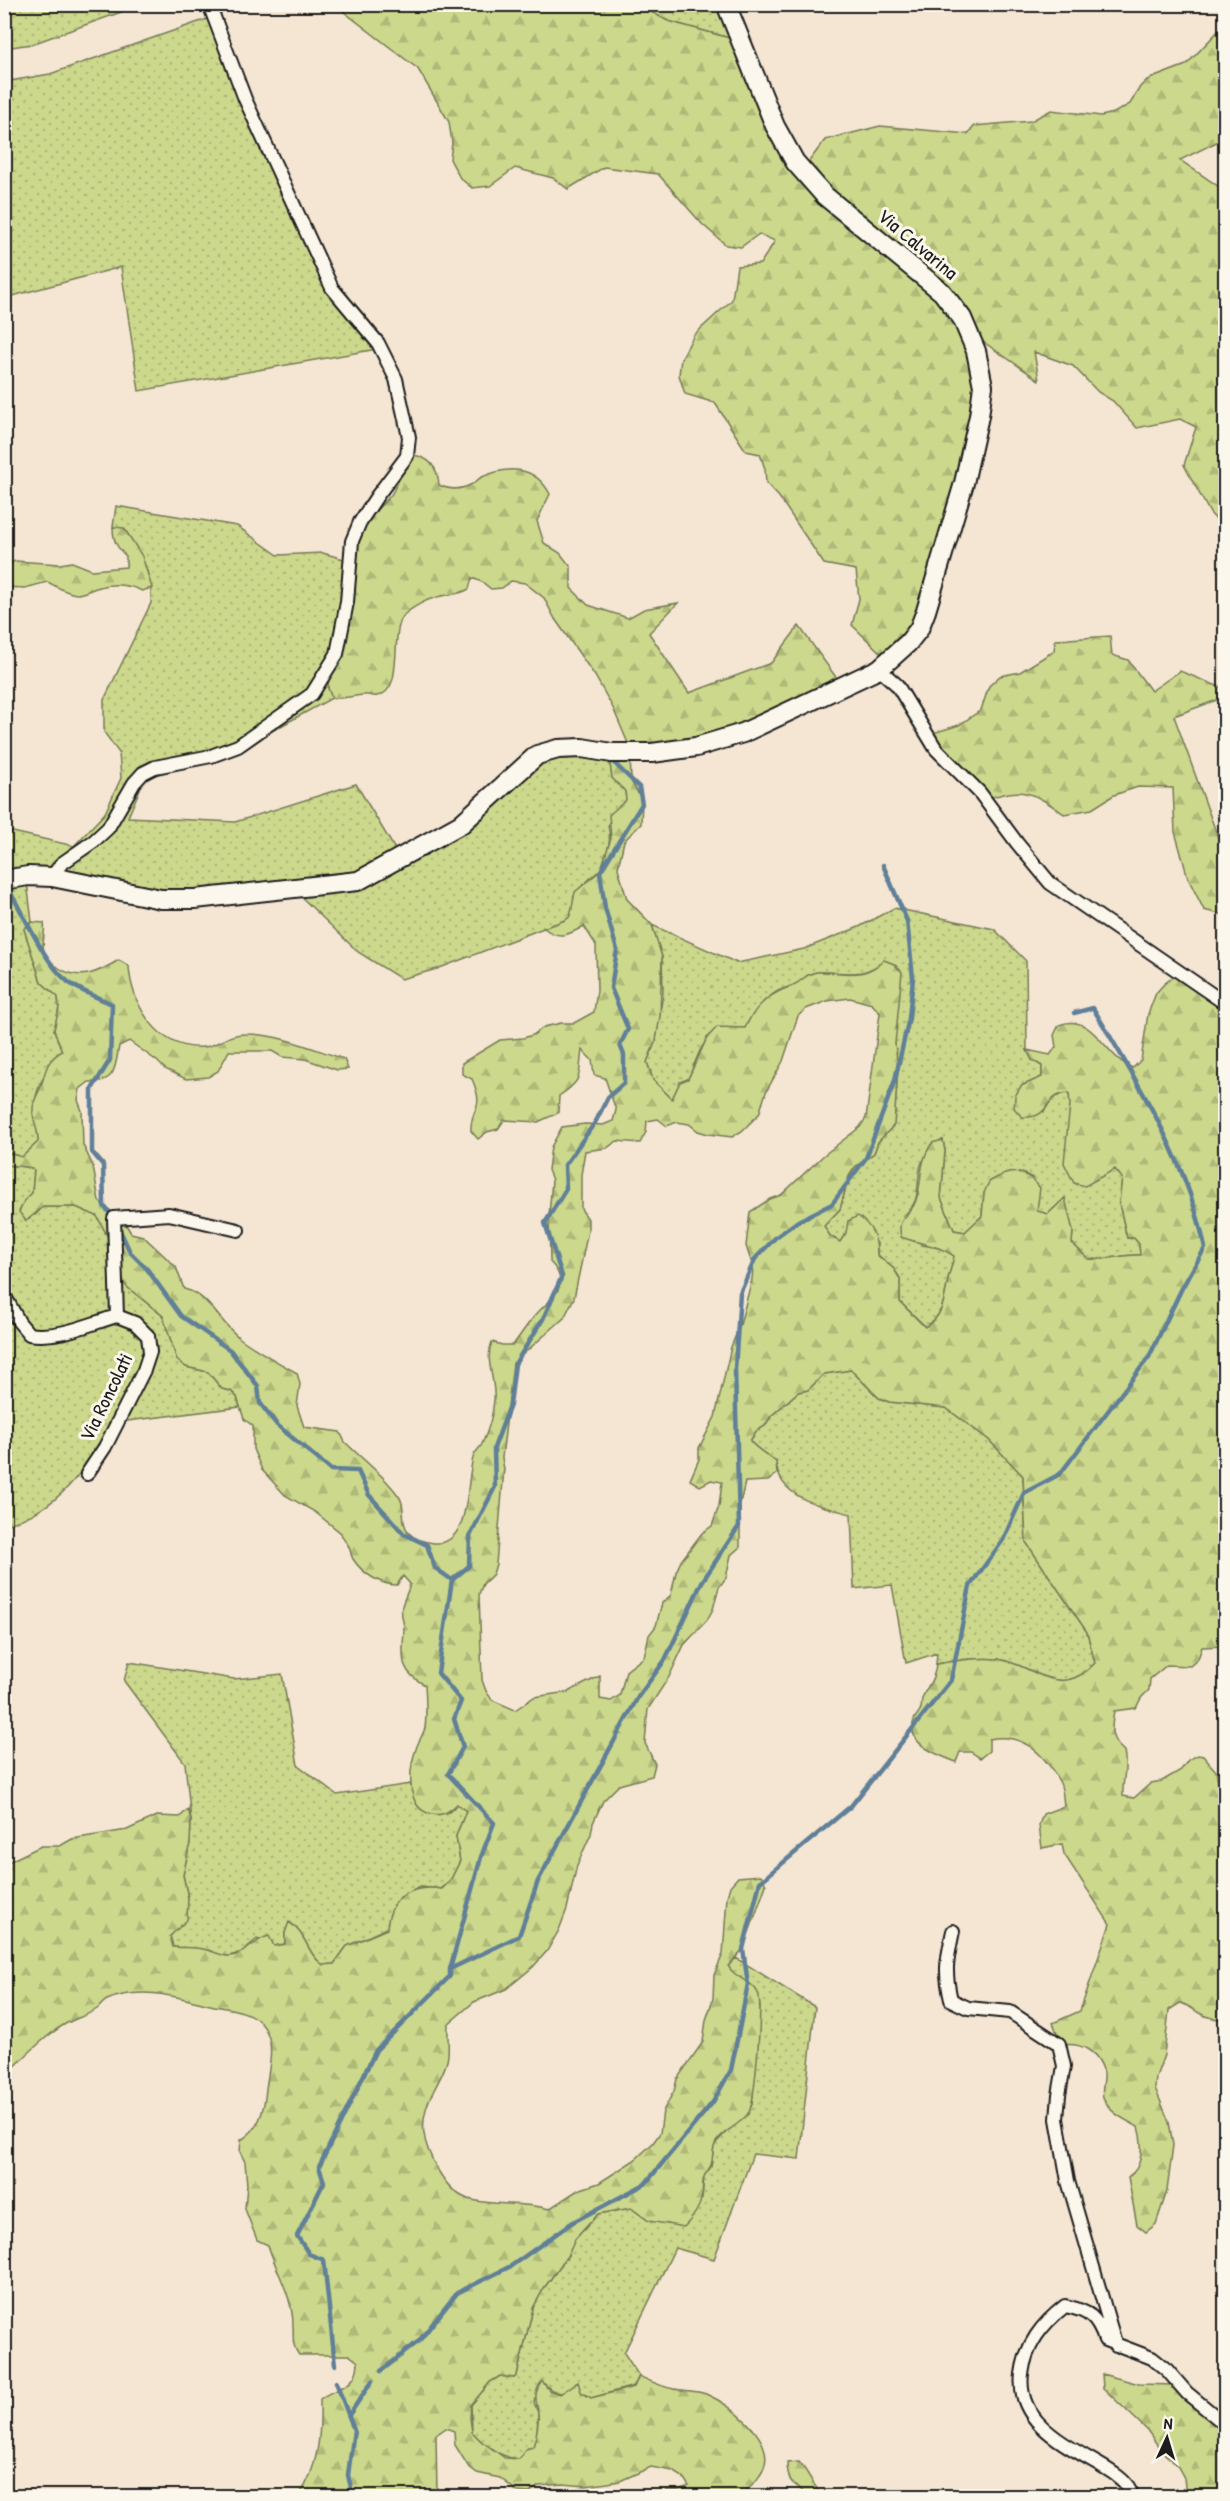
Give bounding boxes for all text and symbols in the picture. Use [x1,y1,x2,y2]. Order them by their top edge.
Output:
street label: Via Calvarina [872,202,964,285]
street label: Via Roncolati [73,1348,138,1445]
north arrow [1137,2408,1197,2468]
text: N [1163,2412,1174,2434]

